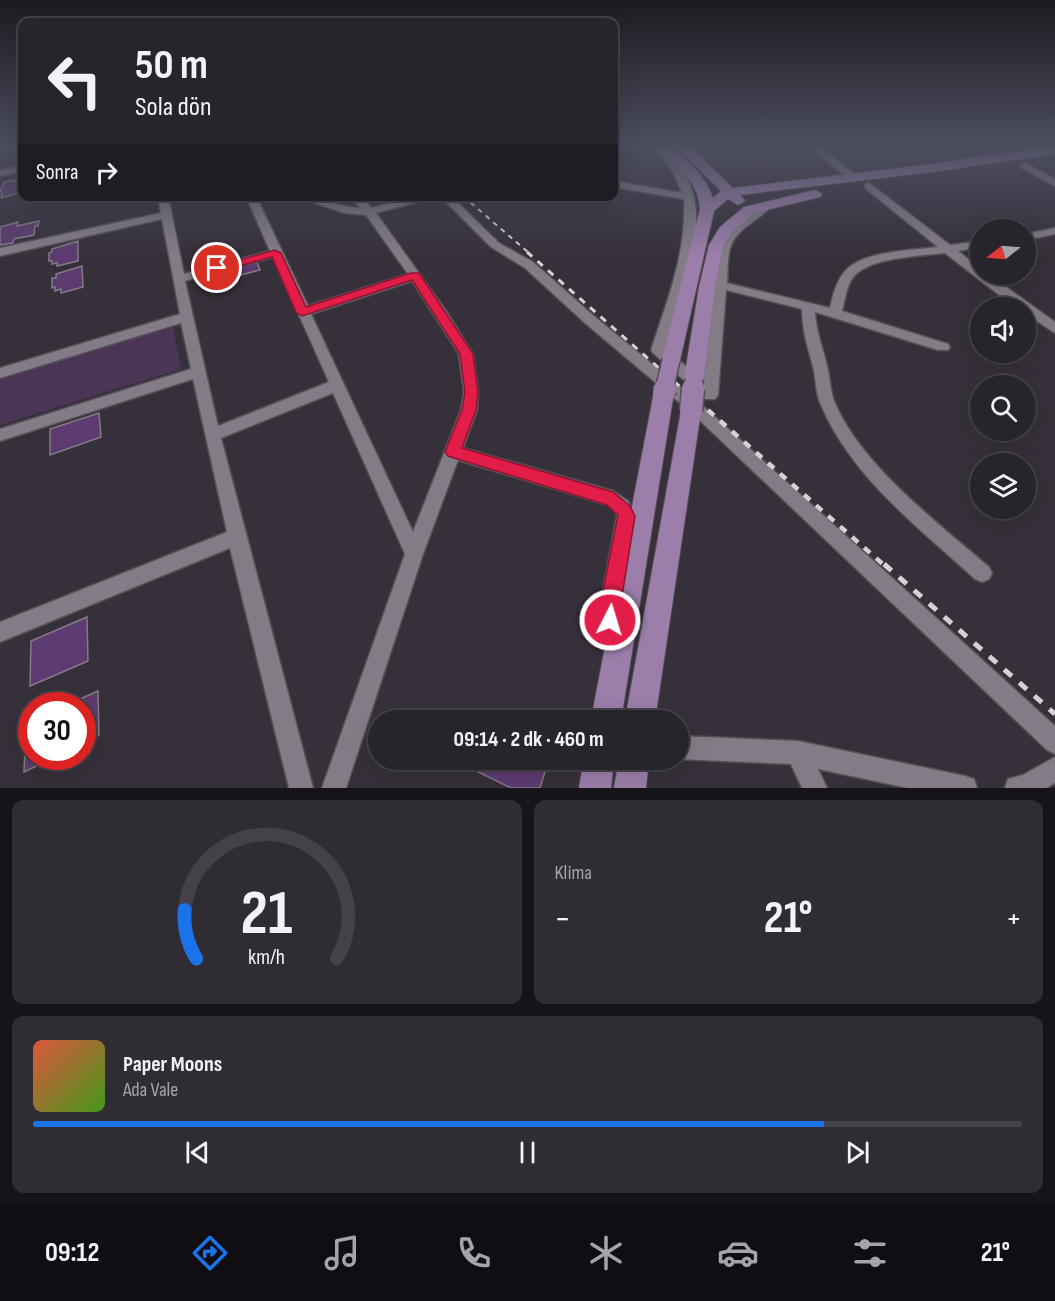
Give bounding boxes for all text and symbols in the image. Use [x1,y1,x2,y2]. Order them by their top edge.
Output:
text: 50 m [135,40,208,91]
icon: left [36,42,114,120]
text: Sola dön [135,91,212,123]
icon: right [90,156,123,189]
text: Sonra [36,159,78,186]
north arrow [970,219,1036,285]
map controls [970,219,1036,519]
pin [191,242,242,293]
icon: arrive [200,251,233,284]
button: sound [970,297,1036,363]
button: search [970,375,1036,441]
button: layers [970,453,1036,519]
position arrow [578,588,642,652]
speed limit sign: 30 [18,692,96,770]
text: 09:14 · 2 dk · 460 m [453,726,604,753]
text: Klima [555,861,592,885]
text: 21 [241,877,293,952]
text: 21° [764,891,813,946]
text: − [555,899,571,939]
text: + [1006,899,1022,939]
text: km/h [248,945,285,970]
text: Paper Moons [123,1051,222,1078]
text: Ada Vale [123,1078,178,1102]
icon: previous [181,1136,214,1169]
icon: pause [511,1136,544,1169]
icon: next [841,1136,874,1169]
icon: directions [189,1232,231,1274]
icon: music [321,1232,363,1274]
icon: phone [453,1232,495,1274]
icon: climate [585,1232,627,1274]
icon: car [717,1232,759,1274]
icon: filters [849,1232,891,1274]
text: 09:12 [45,1237,99,1269]
text: 21° [981,1237,1010,1269]

